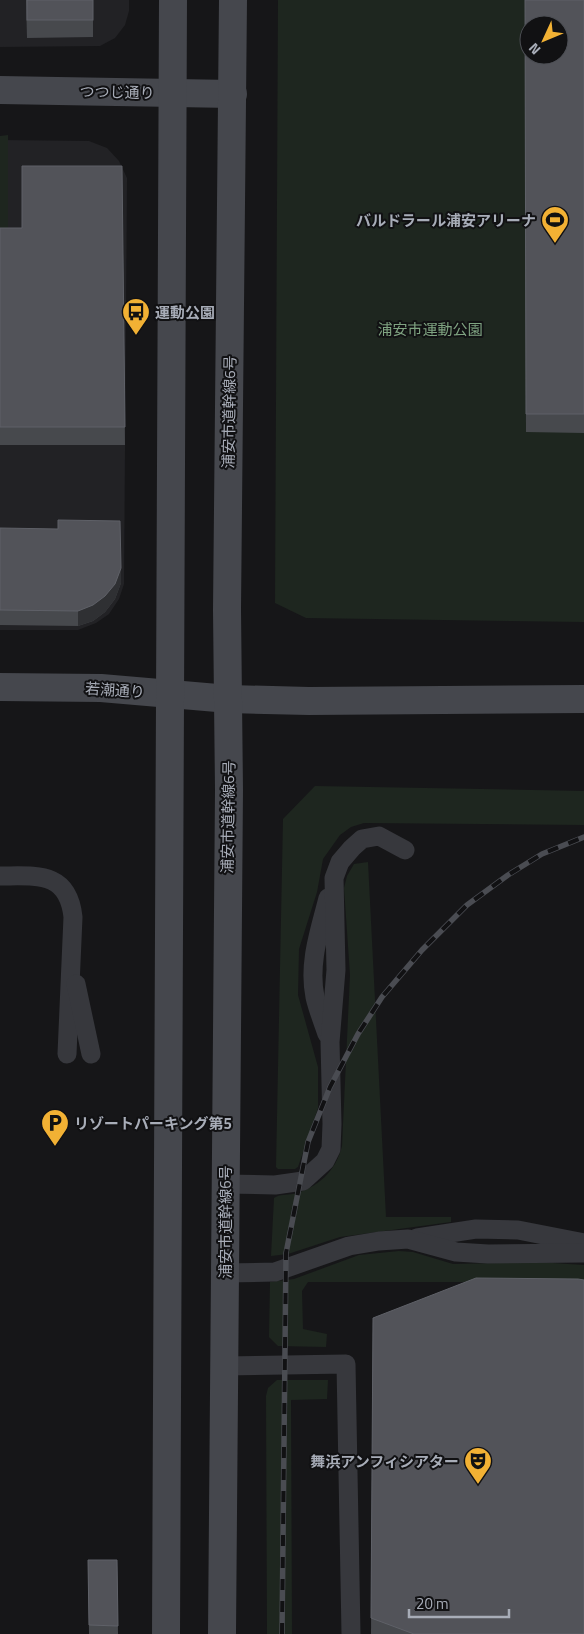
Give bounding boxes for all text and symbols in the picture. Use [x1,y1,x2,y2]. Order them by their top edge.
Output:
north arrow [519,15,569,65]
text: N [523,39,545,60]
street label: つつじ通り [79,80,155,104]
sports icon: バルドラール浦安アリーナ [540,205,570,244]
place label: バルドラール浦安アリーナ [356,209,536,232]
bus stop icon: 運動公園 [121,297,151,336]
place label: 運動公園 [155,301,215,324]
park label: 浦安市運動公園 [377,318,483,341]
street label: 浦安市道幹線6号 [217,355,241,469]
street label: 若潮通り [84,676,146,704]
street label: 浦安市道幹線6号 [216,760,240,874]
parking icon: リゾートパーキング第5 [40,1108,70,1147]
place label: リゾートパーキング第5 [74,1112,232,1135]
street label: 浦安市道幹線6号 [214,1165,237,1279]
theatre icon: 舞浜アンフィシアター [463,1446,493,1485]
place label: 舞浜アンフィシアター [310,1450,459,1473]
scale bar [409,1586,509,1618]
text: 20 m [416,1592,449,1615]

